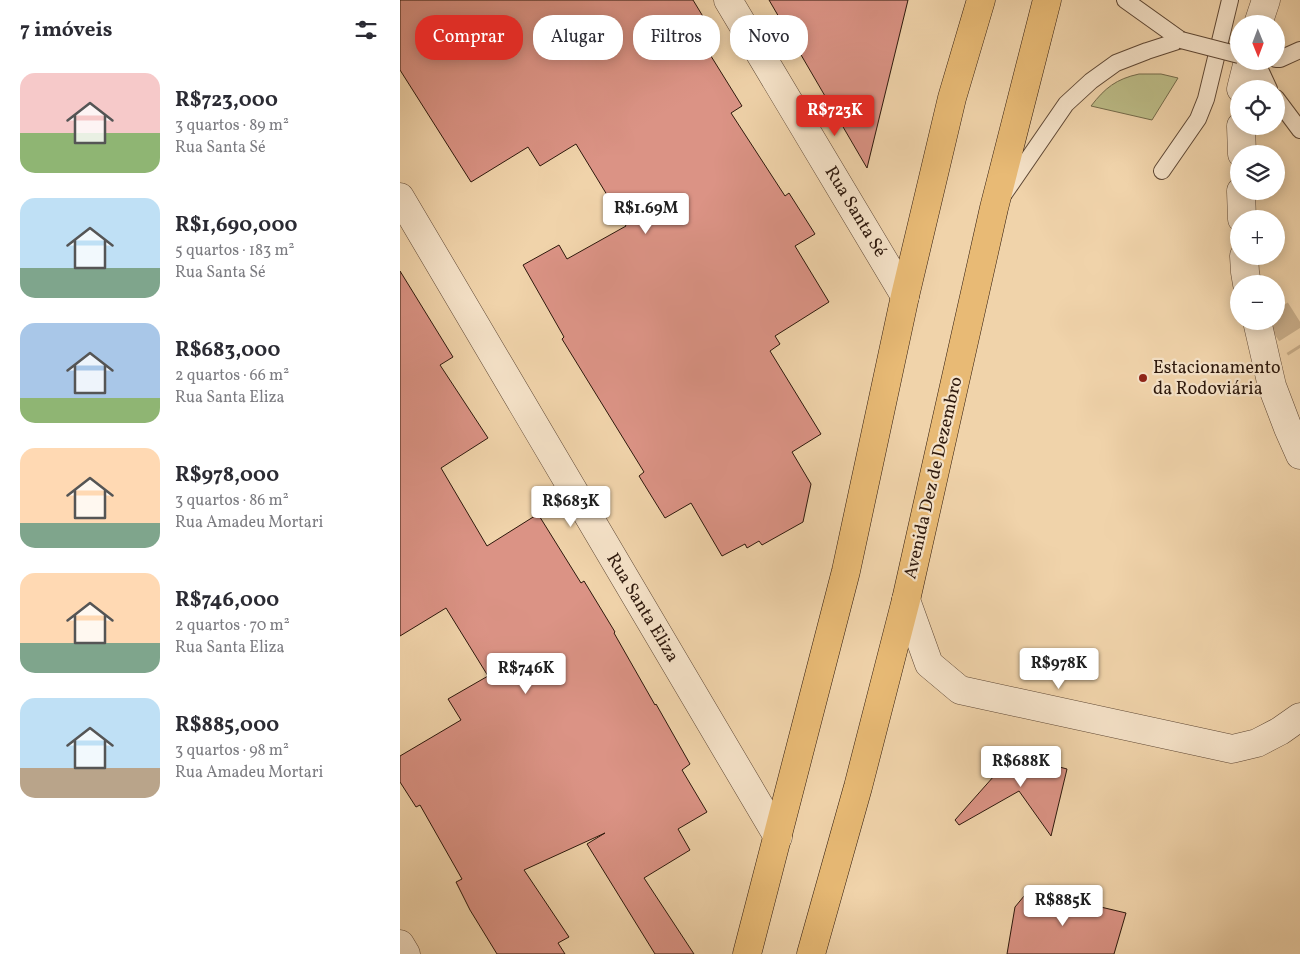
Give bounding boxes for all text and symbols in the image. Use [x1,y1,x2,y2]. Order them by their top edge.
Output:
chip: Comprar [415,15,523,60]
chip: Alugar [533,15,623,60]
chip: Filtros [633,15,720,60]
chip: Novo [730,15,808,60]
north arrow [1230,15,1285,70]
map controls [1230,15,1285,330]
text: 7 imóveis [20,16,113,45]
icon: filters [352,16,380,44]
button: locate [1230,80,1285,135]
text: R$723,000 [175,86,278,115]
icon: home [60,93,120,153]
pin: R$723K [794,94,876,137]
text: R$723K [807,100,863,122]
text: 3 quartos · 89 m² [175,115,289,137]
text: Rua Santa Sé [175,137,266,159]
button: layers [1230,145,1285,200]
street label: Rua Santa Sé [818,162,892,262]
pin: R$1.69M [600,192,692,235]
text: R$1.69M [614,198,678,220]
button: + [1230,210,1285,265]
text: R$1,690,000 [175,211,298,240]
icon: home [60,218,120,278]
text: 5 quartos · 183 m² [175,240,295,262]
text: Rua Santa Sé [175,262,266,284]
button: − [1230,275,1285,330]
text: R$683,000 [175,336,280,365]
icon: home [60,343,120,403]
place label: Estacionamento da Rodoviária [1153,356,1280,402]
text: 2 quartos · 66 m² [175,365,289,387]
marker: Estacionamento da Rodoviária [1137,372,1149,384]
street label: Avenida Dez de Dezembro [899,374,969,582]
text: Rua Santa Eliza [175,387,284,409]
text: R$978,000 [175,461,279,490]
icon: home [60,468,120,528]
pin: R$683K [530,486,612,528]
text: 3 quartos · 86 m² [175,490,289,512]
text: R$683K [542,491,600,513]
text: Rua Amadeu Mortari [175,512,323,534]
street label: Rua Santa Eliza [600,549,684,667]
text: R$746,000 [175,586,279,615]
icon: home [60,593,120,653]
text: 2 quartos · 70 m² [175,615,290,637]
text: Rua Santa Eliza [175,637,284,659]
pin: R$978K [1018,648,1100,690]
pin: R$746K [485,652,567,695]
text: R$978K [1031,653,1087,675]
text: R$746K [498,658,554,680]
text: R$885,000 [175,711,279,740]
icon: home [60,718,120,778]
text: 3 quartos · 98 m² [175,740,289,762]
pin: R$688K [980,746,1062,788]
text: R$688K [992,751,1050,773]
text: Rua Amadeu Mortari [175,762,323,784]
pin: R$885K [1022,884,1104,927]
text: R$885K [1035,890,1091,912]

